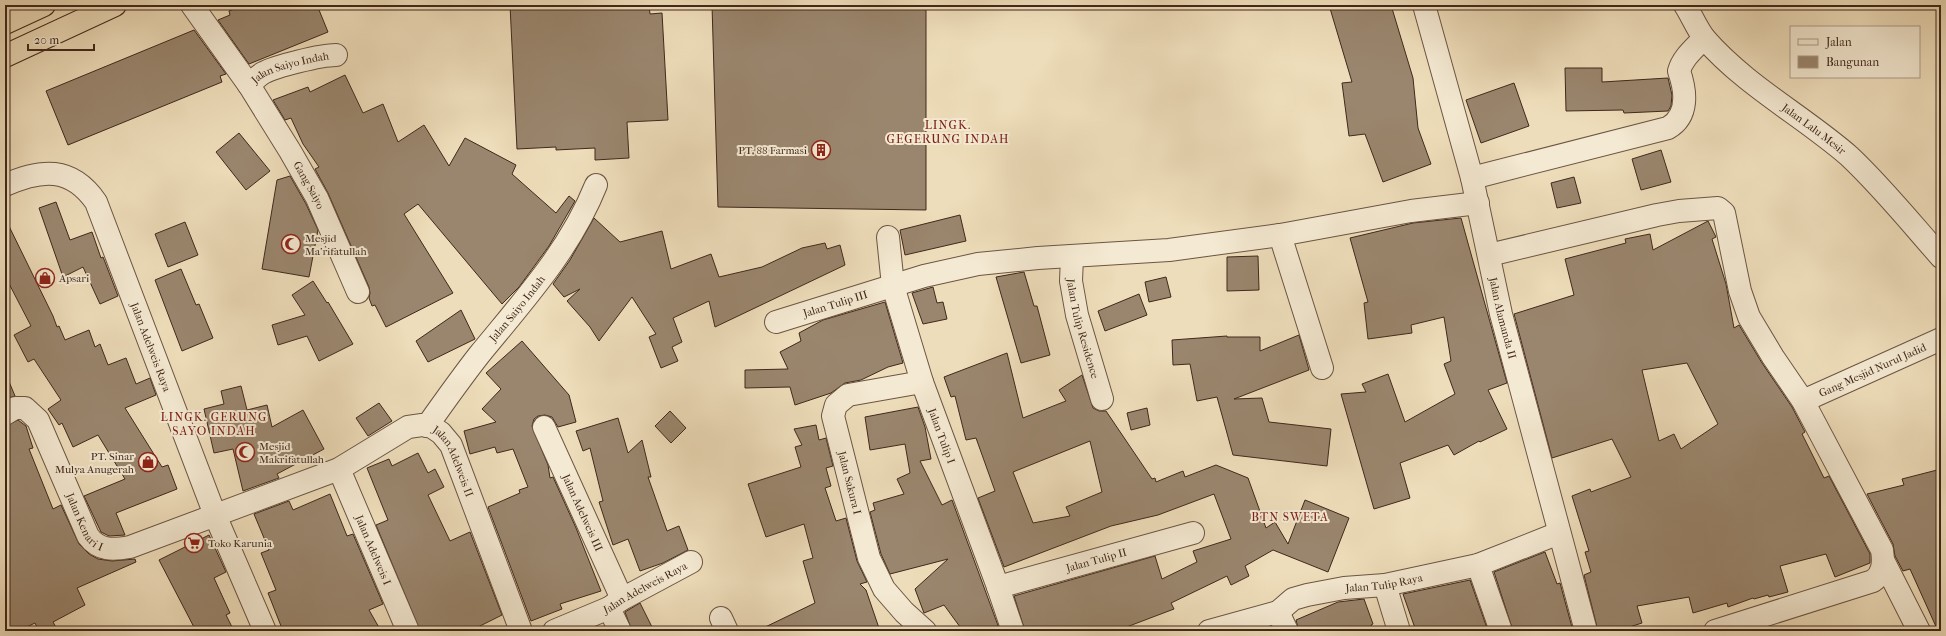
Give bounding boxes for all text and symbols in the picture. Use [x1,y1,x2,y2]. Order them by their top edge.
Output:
scale bar [28,26,94,52]
legend [1790,26,1920,78]
text: 20 m [34,33,59,47]
text: Jalan [1825,35,1852,49]
street label: Jalan Saiyo Indah [248,49,331,87]
text: Bangunan [1826,55,1879,69]
street label: Jalan Lalu Mesir [1779,100,1849,157]
district label: LINGK. GEGERUNG INDAH [886,118,1010,146]
building icon: PT. 88 Farmasi [810,139,832,161]
place label: PT. 88 Farmasi [738,144,808,157]
street label: Gang Saiyo [291,159,328,211]
place label: Mesjid Ma'rifatullah [305,232,367,258]
mosque icon: Mesjid Ma'rifatullah [280,233,302,255]
shop icon: Apsari [34,267,56,289]
place label: Apsari [58,272,90,285]
street label: Jalan Saiyo Indah [486,272,548,345]
street label: Jalan Alamanda II [1487,275,1519,361]
street label: Jalan Tulip Residence [1064,277,1102,380]
street label: Jalan Tulip III [800,287,870,320]
street label: Jalan Adelweis Raya [128,300,174,394]
street label: Gang Mesjid Nurul Jadid [1817,340,1929,400]
street label: Jalan Tulip I [925,405,958,466]
district label: LINGK. GERUNG SAYO INDAH [160,410,268,438]
street label: Jalan Adelweis II [429,422,477,499]
place label: Mesjid Makrifatullah [259,440,325,466]
mosque icon: Mesjid Makrifatullah [234,441,256,463]
street label: Jalan Sakura I [835,449,864,517]
place label: PT. Sinar Mulya Anugerah [55,450,135,476]
shop icon: PT. Sinar Mulya Anugerah [137,451,159,473]
street label: Jalan Adelweis III [559,471,606,554]
street label: Jalan Kenari I [63,490,106,554]
district label: BTN SWETA [1251,510,1329,524]
street label: Jalan Adelweis I [352,512,394,588]
supermarket icon: Toko Karunia [183,532,205,554]
place label: Toko Karunia [208,537,273,550]
street label: Jalan Tulip II [1063,545,1129,575]
street label: Jalan Adelweis Raya [600,558,690,617]
street label: Jalan Tulip Raya [1344,570,1425,594]

